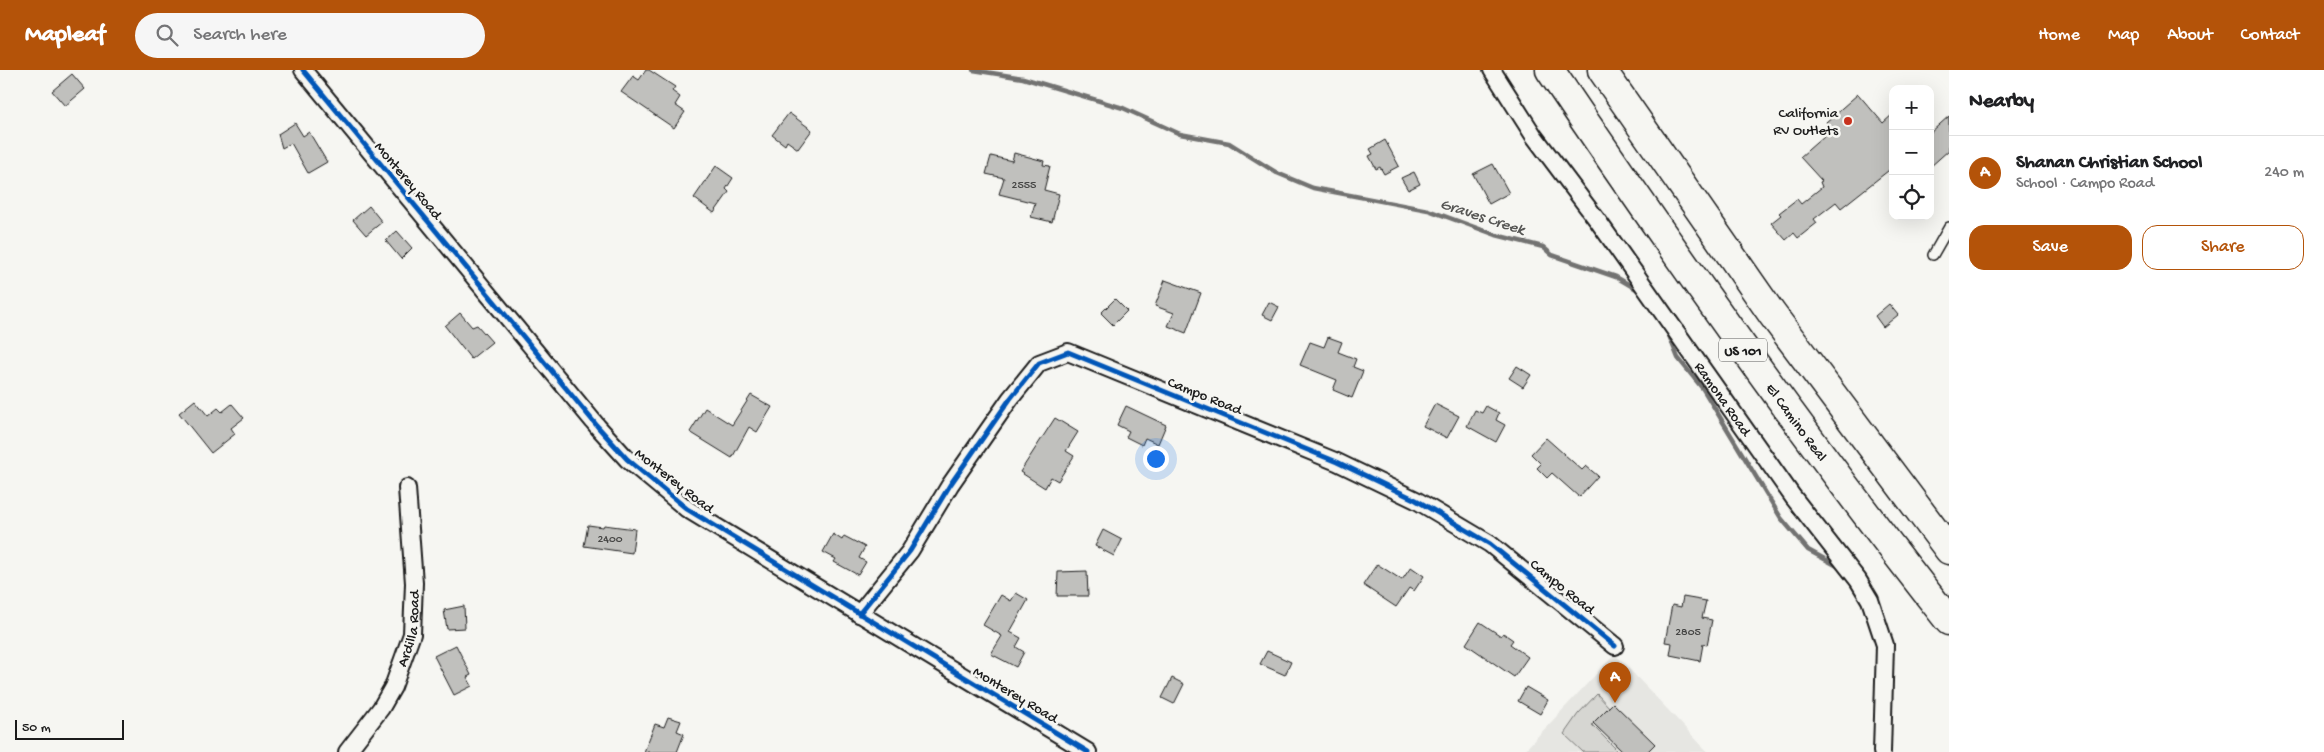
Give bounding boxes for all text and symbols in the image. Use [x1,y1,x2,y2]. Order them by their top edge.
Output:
search box [135,13,485,58]
text: Mapleaf [25,21,105,50]
icon: search [153,21,181,49]
text: Search here [193,24,287,47]
text: Home [2038,25,2080,46]
text: Map [2108,25,2139,46]
text: About [2167,25,2213,46]
text: Contact [2241,25,2299,46]
map controls [1889,85,1934,220]
button: + [1889,85,1934,130]
text: Nearby [1969,90,2034,115]
place label: California RV Outlets [1773,105,1839,140]
marker: California RV Outlets [1842,115,1854,127]
button: − [1889,130,1934,175]
street label: Monterey Road [370,139,446,225]
text: Shanan Christian School [2016,152,2202,175]
text: A [1980,164,1990,183]
text: 240 m [2264,164,2304,183]
button: locate [1889,175,1934,220]
text: School · Campo Road [2016,175,2154,194]
house number: 2555 [1012,179,1036,193]
water label: Graves Creek [1437,196,1528,241]
button: Save [1969,225,2132,270]
button: Share [2142,225,2304,270]
road number: US 101 [1719,338,1767,362]
street label: Ramona Road [1690,359,1755,441]
street label: Campo Road [1164,374,1245,420]
street label: El Camino Real [1761,380,1830,466]
street label: Monterey Road [630,445,718,519]
your location [1143,446,1169,472]
house number: 2400 [597,533,623,547]
street label: Campo Road [1526,556,1599,620]
street label: Ardilla Road [394,589,425,670]
house number: 2805 [1675,626,1701,640]
pin: A [1599,662,1631,703]
street label: Monterey Road [969,663,1062,729]
scale bar [15,717,124,740]
text: 50 m [22,720,51,737]

